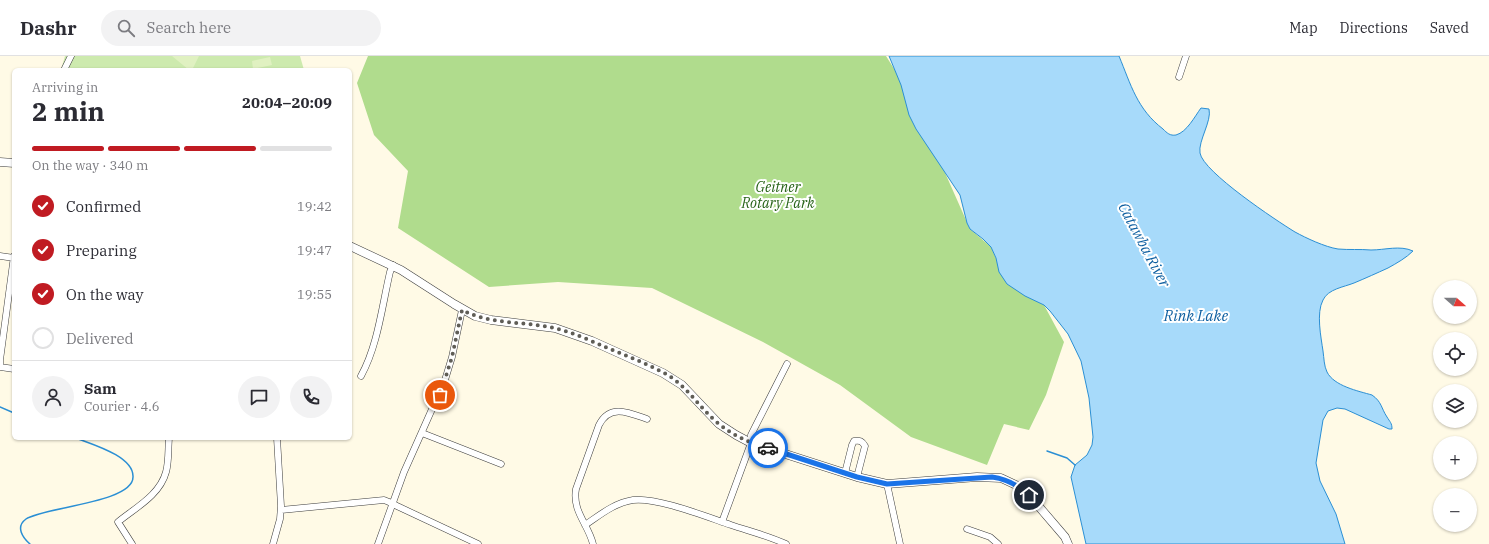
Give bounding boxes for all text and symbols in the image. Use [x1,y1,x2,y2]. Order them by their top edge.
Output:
search box [101,10,381,46]
text: Dashr [20,16,77,40]
icon: search [115,17,137,39]
text: Search here [147,18,231,37]
text: Map [1289,19,1318,37]
text: Directions [1340,19,1408,37]
text: Saved [1430,19,1469,37]
text: Arriving in [32,79,98,96]
text: 20:04–20:09 [242,93,332,112]
text: 2 min [32,94,105,128]
text: On the way · 340 m [32,157,148,174]
park label: Geitner Rotary Park [741,178,815,212]
icon: check [32,195,54,217]
text: Confirmed [66,197,141,216]
text: 19:42 [297,198,332,215]
water label: Catawba River [1114,199,1175,291]
icon: check [32,239,54,261]
text: Preparing [66,241,137,260]
text: 19:47 [297,242,332,259]
north arrow [1433,280,1477,324]
map controls [1433,280,1477,532]
icon: check [32,283,54,305]
text: On the way [66,285,144,304]
text: 19:55 [297,286,332,303]
water label: Rink Lake [1163,306,1228,325]
text: Delivered [66,329,134,348]
button: locate [1433,332,1477,376]
button: person [32,376,74,418]
button: chat [238,376,280,418]
button: phone [290,376,332,418]
pin [423,378,457,412]
text: Sam [84,379,117,398]
icon: bag [429,384,451,406]
button: layers [1433,384,1477,428]
text: Courier · 4.6 [84,398,160,415]
courier [748,428,788,468]
button: + [1433,436,1477,480]
icon: car [757,437,779,459]
pin [1012,478,1046,512]
icon: home [1018,484,1040,506]
button: − [1433,488,1477,532]

